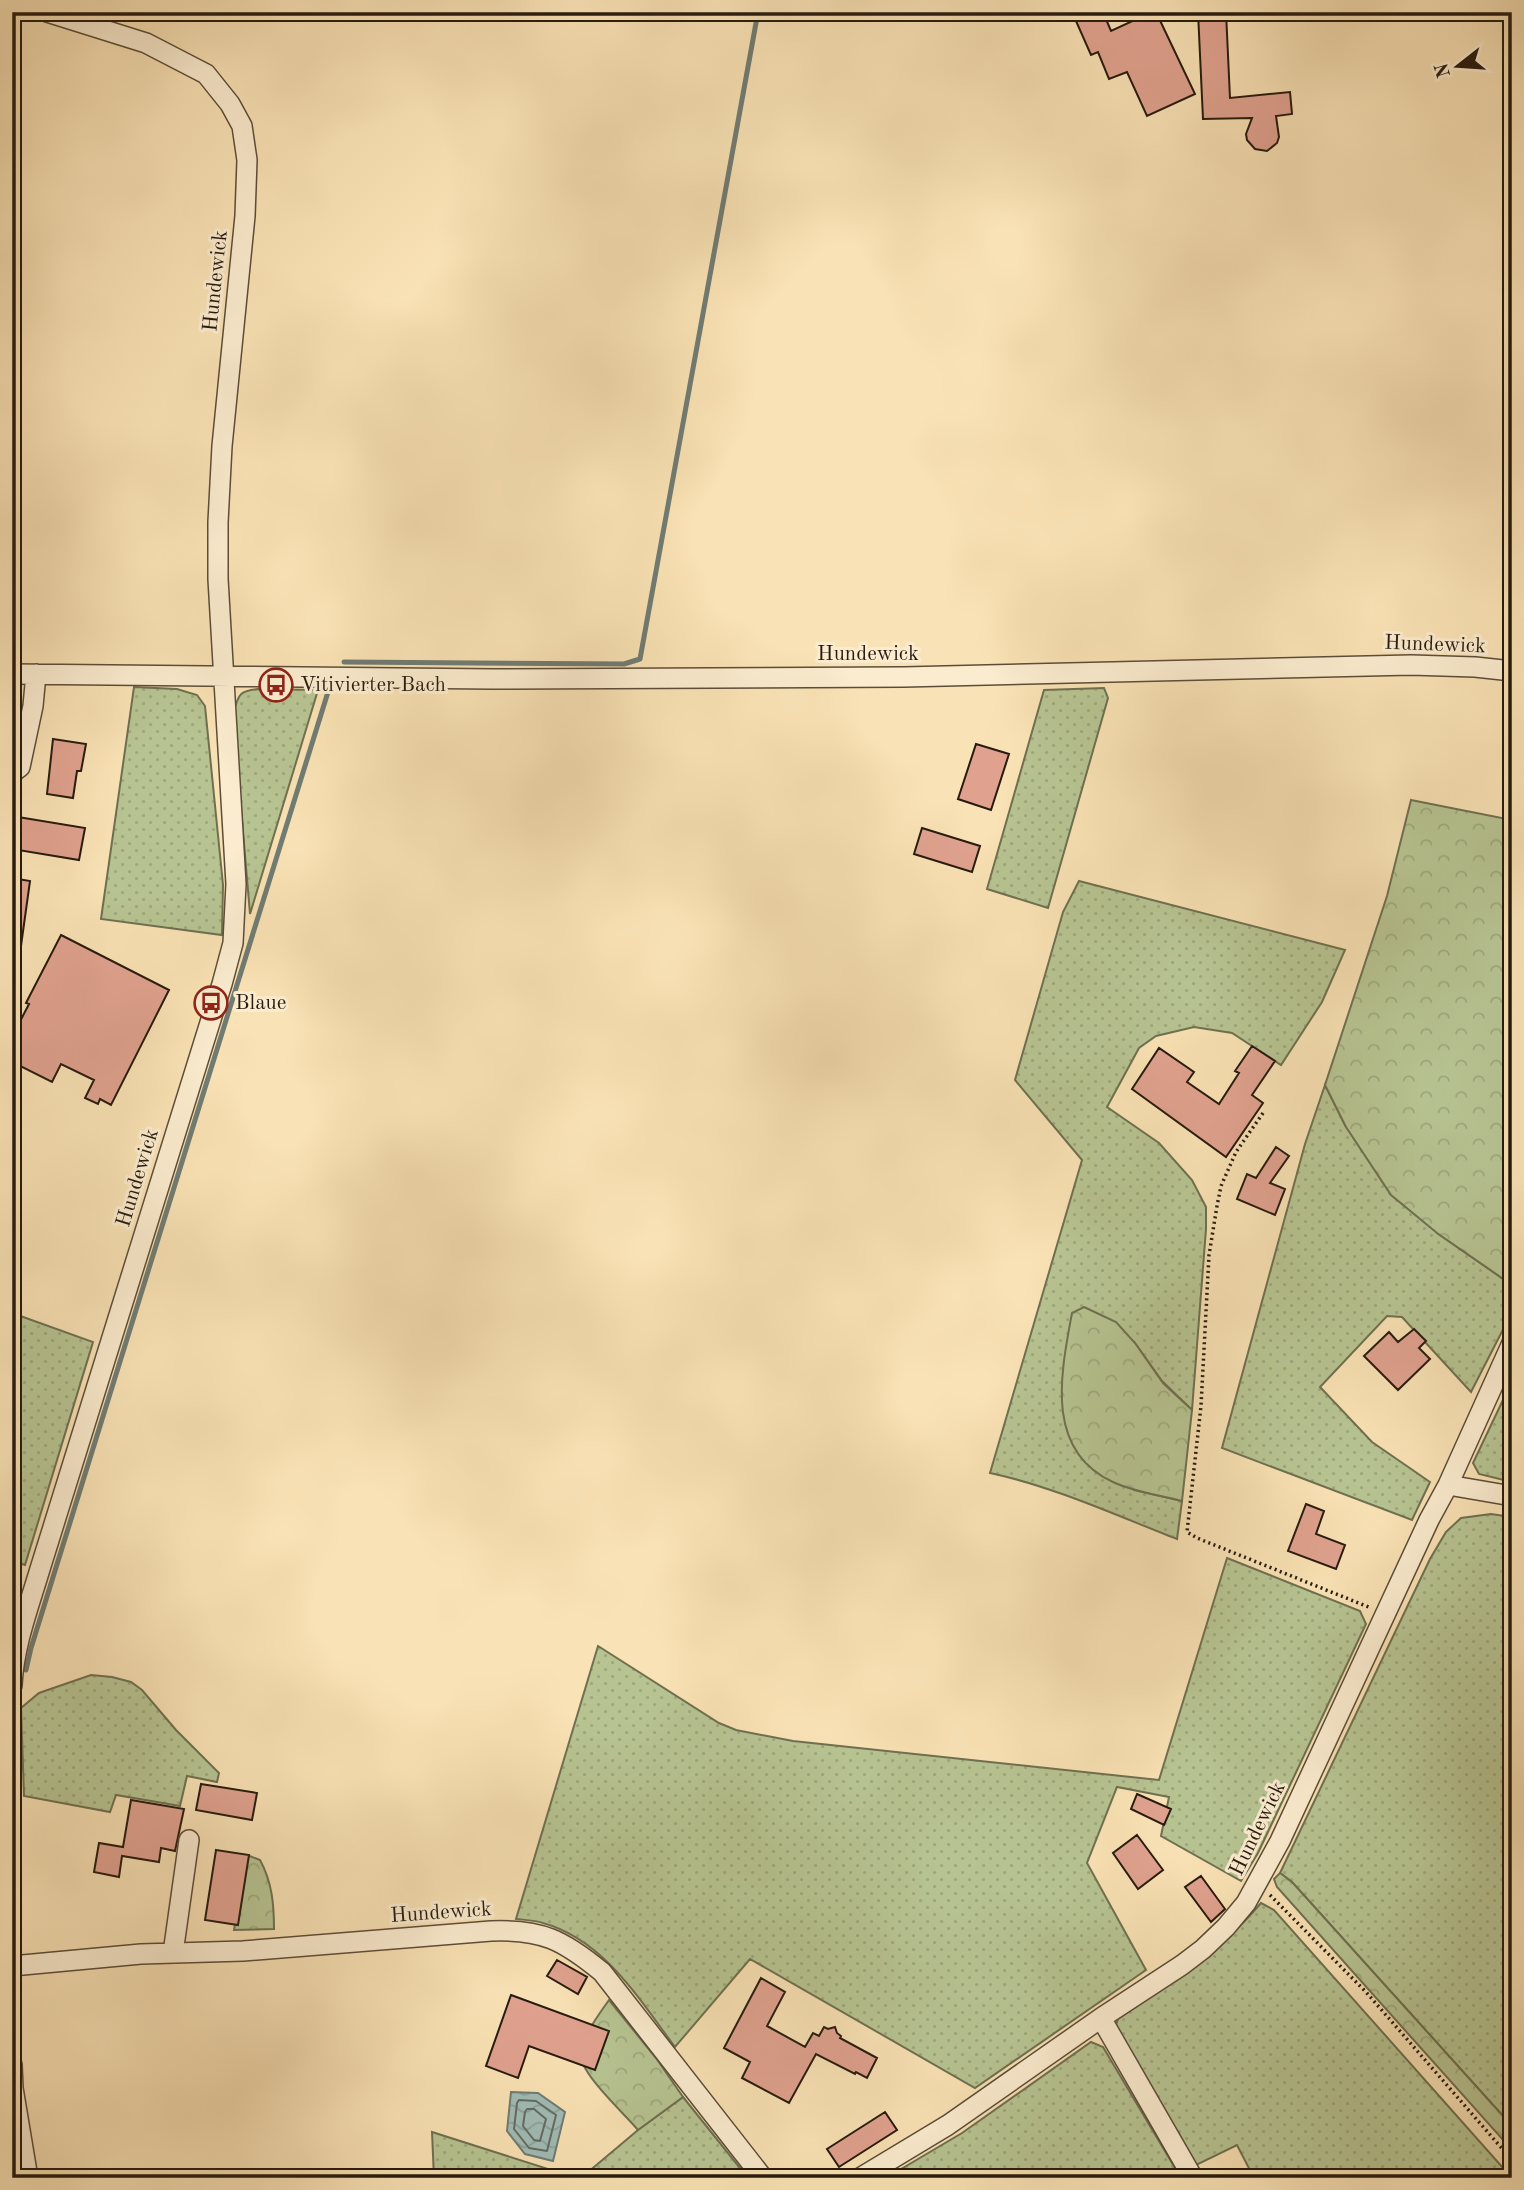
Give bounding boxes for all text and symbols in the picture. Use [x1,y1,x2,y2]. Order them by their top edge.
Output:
north arrow [1422,32,1492,102]
text: N [1433,60,1455,80]
street label: Hundewick [200,229,232,333]
street label: Hundewick [1384,633,1486,657]
street label: Hundewick [817,644,919,665]
bus stop icon: Vitivierter Bach [257,666,295,704]
place label: Vitivierter Bach [300,675,446,696]
bus stop icon: Blaue [192,984,230,1022]
place label: Blaue [235,993,286,1014]
street label: Hundewick [113,1126,163,1230]
street label: Hundewick [1226,1779,1290,1879]
street label: Hundewick [390,1899,493,1927]

